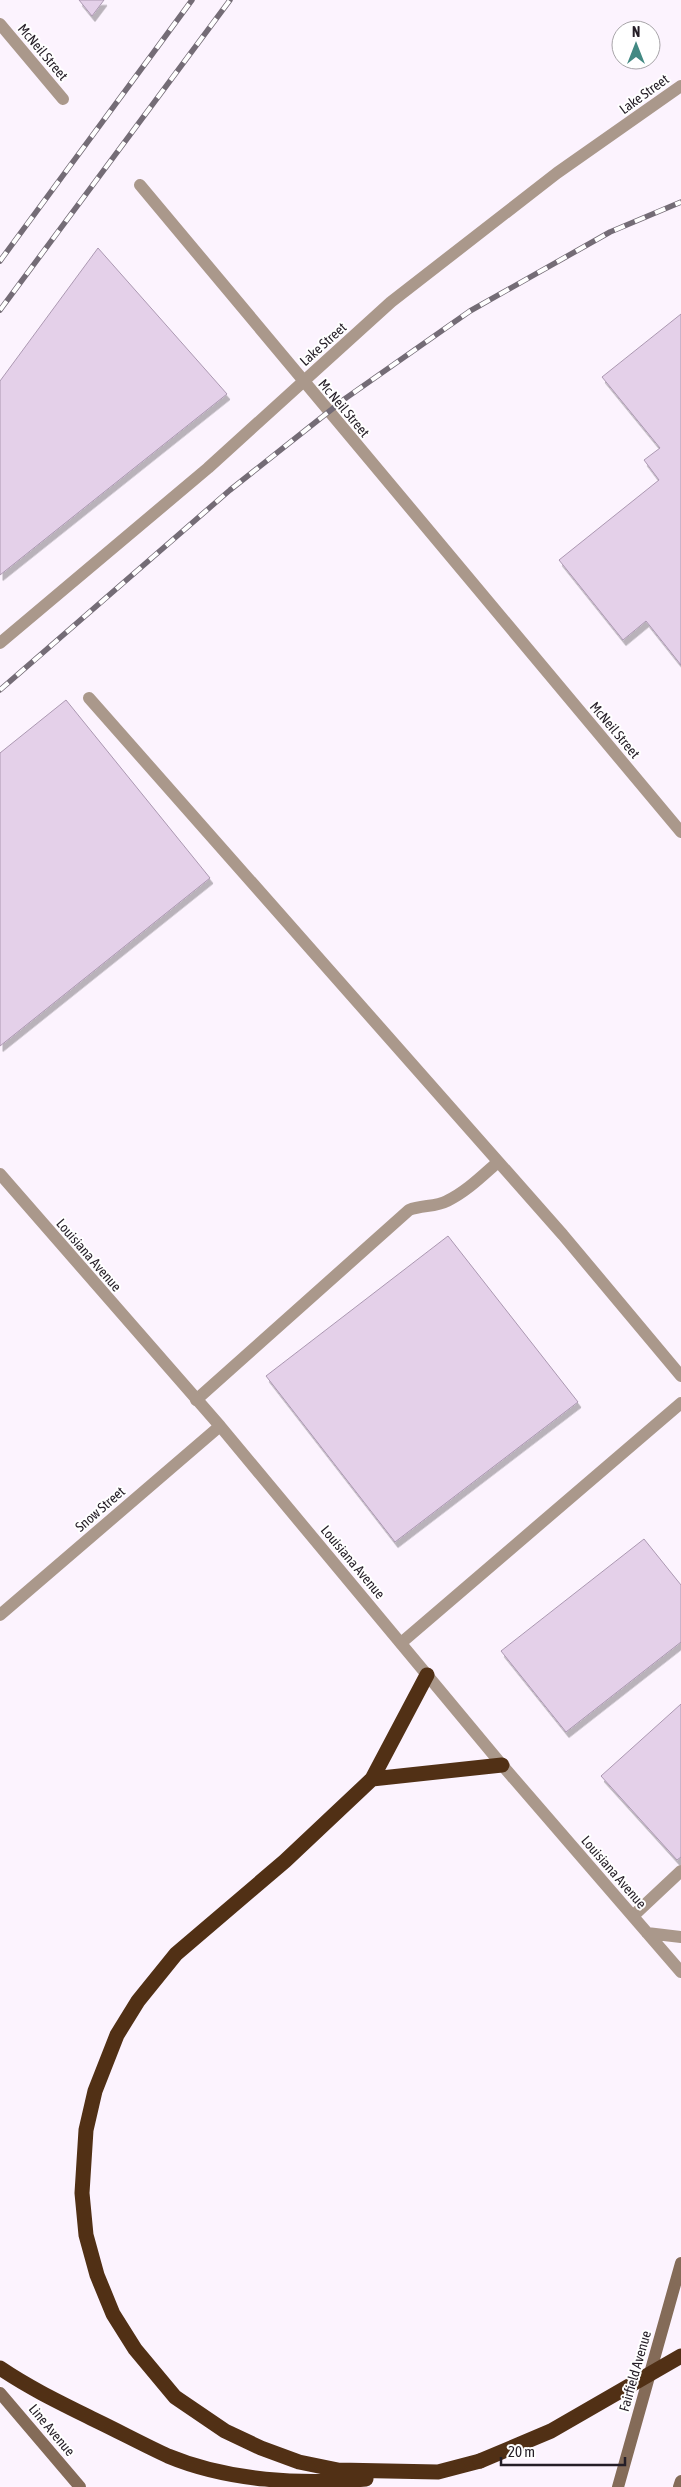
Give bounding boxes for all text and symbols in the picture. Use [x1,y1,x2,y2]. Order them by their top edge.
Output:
north arrow [611,20,661,70]
street label: McNeil Street [15,21,71,83]
text: N [632,24,640,40]
street label: Lake Street [616,71,672,117]
street label: Lake Street [297,319,349,369]
street label: Mc Neil Street [315,376,373,440]
street label: McNeil Street [587,699,643,761]
street label: Louisiana Avenue [53,1216,125,1294]
street label: Snow Street [72,1483,128,1535]
street label: Louisiana Avenue [318,1522,388,1602]
street label: Louisiana Avenue [578,1833,650,1911]
street label: Fairfield Avenue [616,2329,654,2413]
street label: Line Avenue [26,2401,78,2459]
scale bar [501,2434,625,2466]
text: 20 m [508,2443,535,2460]

